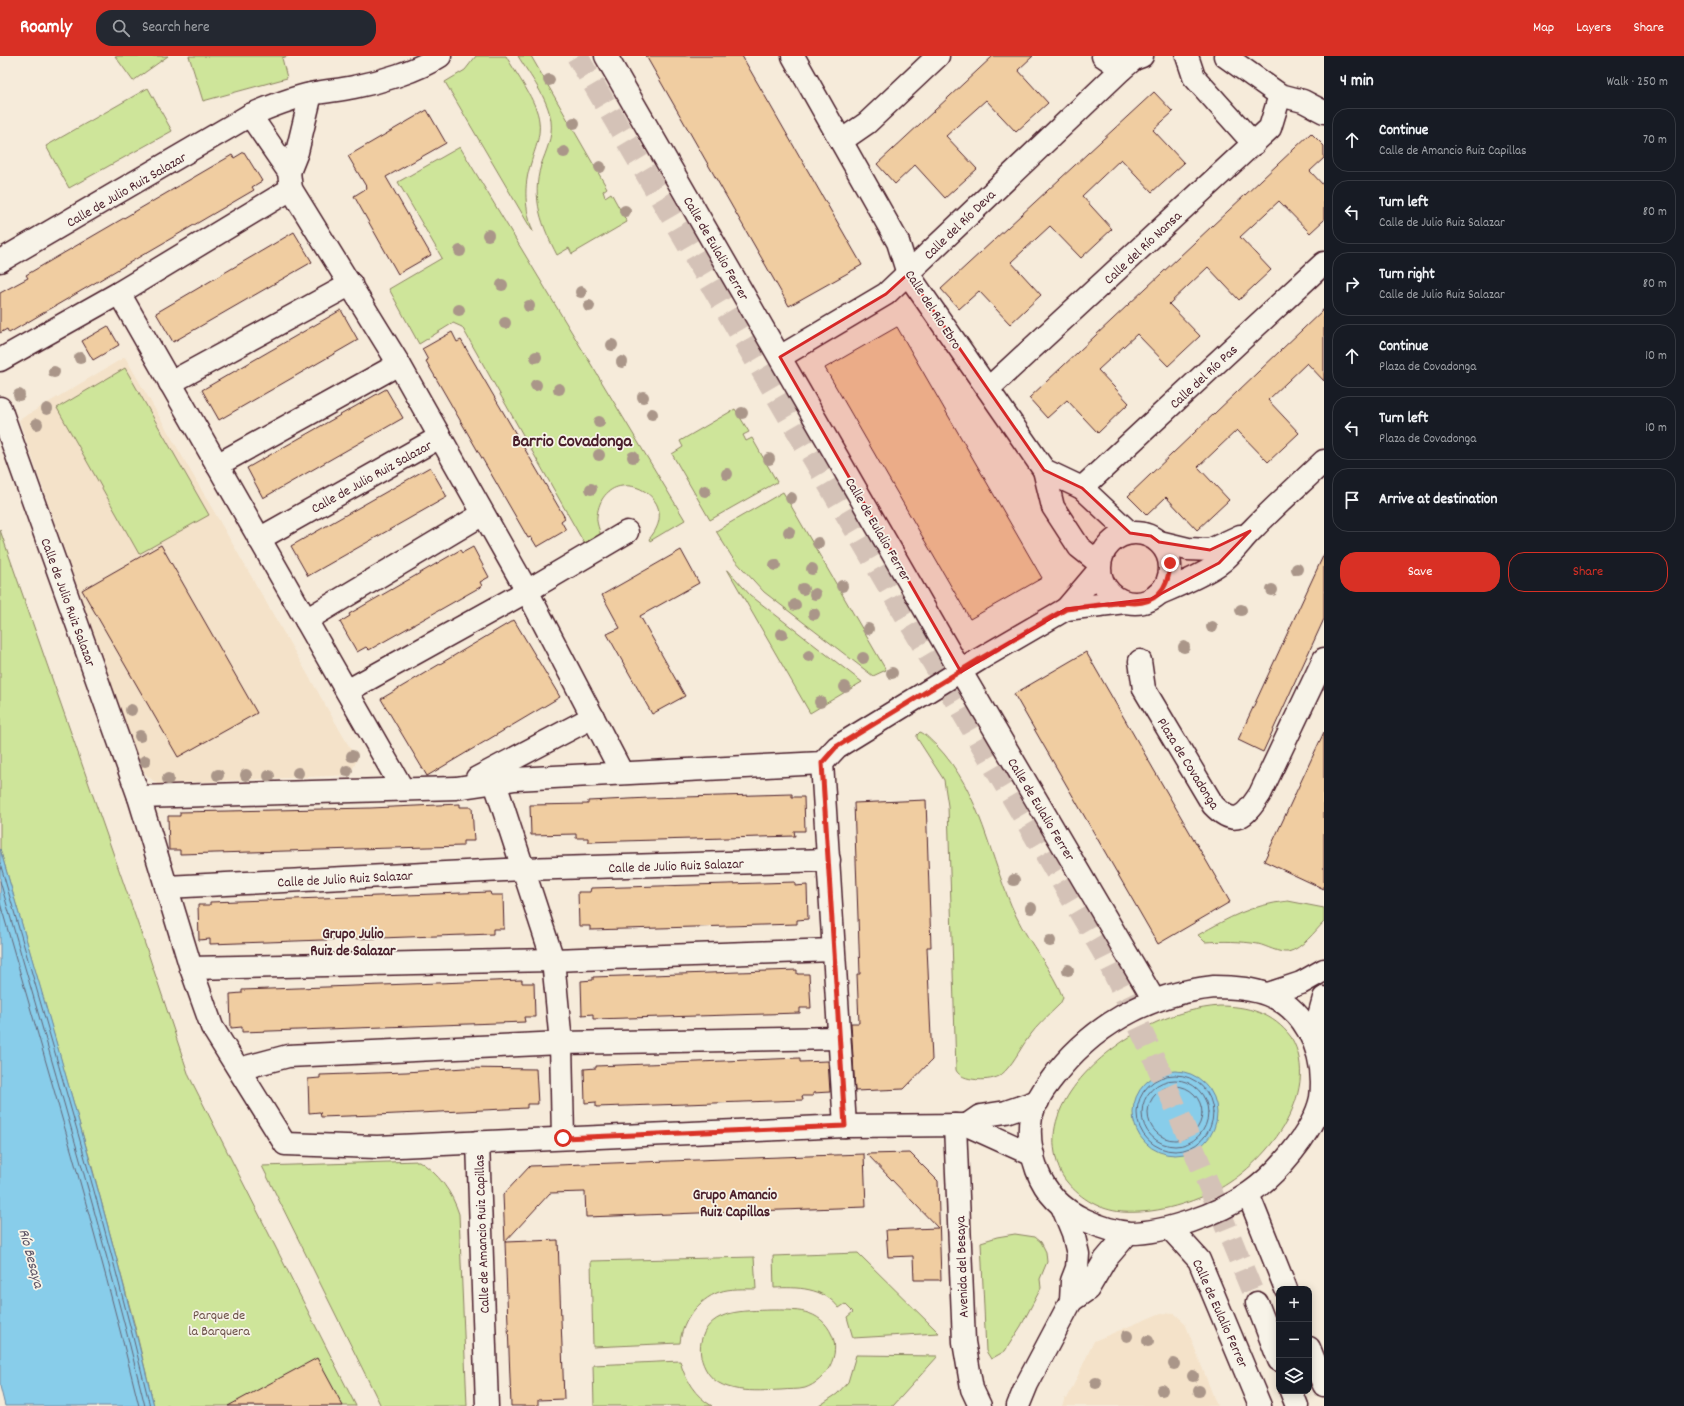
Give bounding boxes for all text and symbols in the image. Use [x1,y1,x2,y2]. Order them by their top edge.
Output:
search box [96,10,376,46]
text: Roamly [20,15,72,42]
icon: search [110,17,132,39]
text: Search here [142,17,210,39]
text: Map [1533,18,1554,38]
text: Layers [1576,18,1611,38]
text: Share [1633,18,1664,38]
text: 4 min [1340,70,1374,94]
text: Walk · 250 m [1606,73,1668,92]
text: Continue [1379,120,1428,142]
icon: ahead [1341,129,1363,151]
text: 70 m [1643,131,1667,150]
text: Calle de Amancio Ruiz Capillas [1379,142,1527,161]
street label: Calle de Julio Ruiz Salazar [63,148,191,233]
street label: Calle del Río Deva [920,186,1001,265]
text: Turn left [1379,192,1428,214]
street label: Calle de Eulalio Ferrer [677,193,754,305]
icon: left [1341,201,1363,223]
text: 80 m [1643,203,1667,222]
street label: Calle del Río Nansa [1100,207,1187,290]
text: Calle de Julio Ruiz Salazar [1379,214,1505,233]
text: Turn right [1379,264,1435,286]
street label: Calle del Río Ebro [899,266,966,354]
icon: right [1341,273,1363,295]
text: 80 m [1643,275,1667,294]
text: Calle de Julio Ruiz Salazar [1379,286,1505,305]
text: Continue [1379,336,1428,358]
street label: Calle del Río Pas [1166,341,1243,414]
icon: ahead [1341,345,1363,367]
text: 10 m [1645,347,1667,366]
text: Plaza de Covadonga [1379,358,1476,377]
text: Turn left [1379,408,1428,430]
icon: left [1341,417,1363,439]
text: 10 m [1645,419,1667,438]
district label: Barrio Covadonga [512,430,632,455]
text: Plaza de Covadonga [1379,430,1476,449]
street label: Calle de Julio Ruiz Salazar [308,436,437,519]
street label: Calle de Eulalio Ferrer [839,474,916,586]
icon: arrive [1341,489,1363,511]
text: Arrive at destination [1379,489,1497,511]
street label: Calle de Julio Ruiz Salazar [35,536,100,671]
button: Save [1340,552,1500,592]
button: Share [1508,552,1668,592]
route end [1161,554,1179,572]
street label: Plaza de Covadonga [1151,714,1224,814]
street label: Calle de Eulalio Ferrer [1002,755,1079,866]
street label: Calle de Julio Ruiz Salazar [608,855,745,879]
street label: Calle de Julio Ruiz Salazar [277,866,414,894]
district label: Grupo Julio Ruiz de Salazar [310,924,396,963]
route start [554,1129,572,1147]
street label: Calle de Amancio Ruiz Capillas [470,1154,496,1314]
district label: Grupo Amancio Ruiz Capillas [693,1185,778,1224]
street label: Avenida del Besaya [951,1215,975,1318]
water label: Río Besaya [12,1227,49,1291]
street label: Calle de Eulalio Ferrer [1186,1256,1252,1372]
map controls [1276,1286,1312,1394]
button: + [1276,1286,1312,1322]
park label: Parque de la Barquera [188,1306,250,1342]
button: − [1276,1322,1312,1358]
button: layers [1276,1358,1312,1394]

